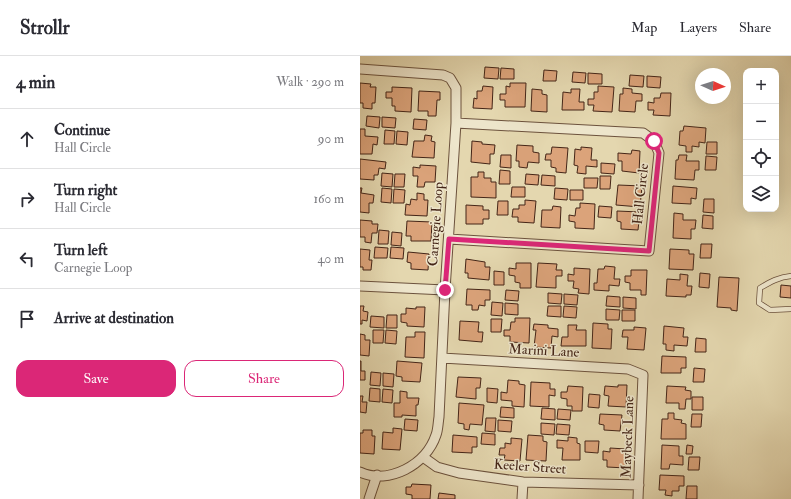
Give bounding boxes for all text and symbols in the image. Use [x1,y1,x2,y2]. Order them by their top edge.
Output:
text: Strollr [20,16,70,40]
text: Map [631,19,657,36]
text: Layers [679,19,717,36]
text: Share [739,19,771,36]
north arrow [695,68,731,104]
map controls [743,68,779,212]
button: + [743,68,779,104]
text: 4 min [16,72,55,93]
text: Walk · 290 m [276,74,344,90]
button: − [743,104,779,140]
text: Continue [54,121,110,140]
icon: ahead [16,128,38,150]
text: 90 m [318,131,344,147]
route start [645,132,663,150]
text: Hall Circle [54,140,111,156]
button: locate [743,140,779,176]
street label: Hall Circle [629,162,652,225]
button: layers [743,176,779,212]
text: Turn right [54,181,117,200]
street label: Carnegie Loop [424,181,448,267]
icon: right [16,188,38,210]
text: 160 m [313,191,344,207]
text: Hall Circle [54,200,111,216]
text: Turn left [54,241,108,260]
icon: left [16,248,38,270]
text: 40 m [318,251,344,267]
text: Carnegie Loop [54,260,132,276]
route end [436,281,454,299]
icon: arrive [16,308,38,330]
text: Arrive at destination [54,309,174,328]
street label: Marini Lane [508,340,580,361]
button: Save [16,360,176,397]
button: Share [184,360,344,397]
street label: Maybeck Lane [618,395,638,478]
street label: Keeler Street [493,455,567,478]

